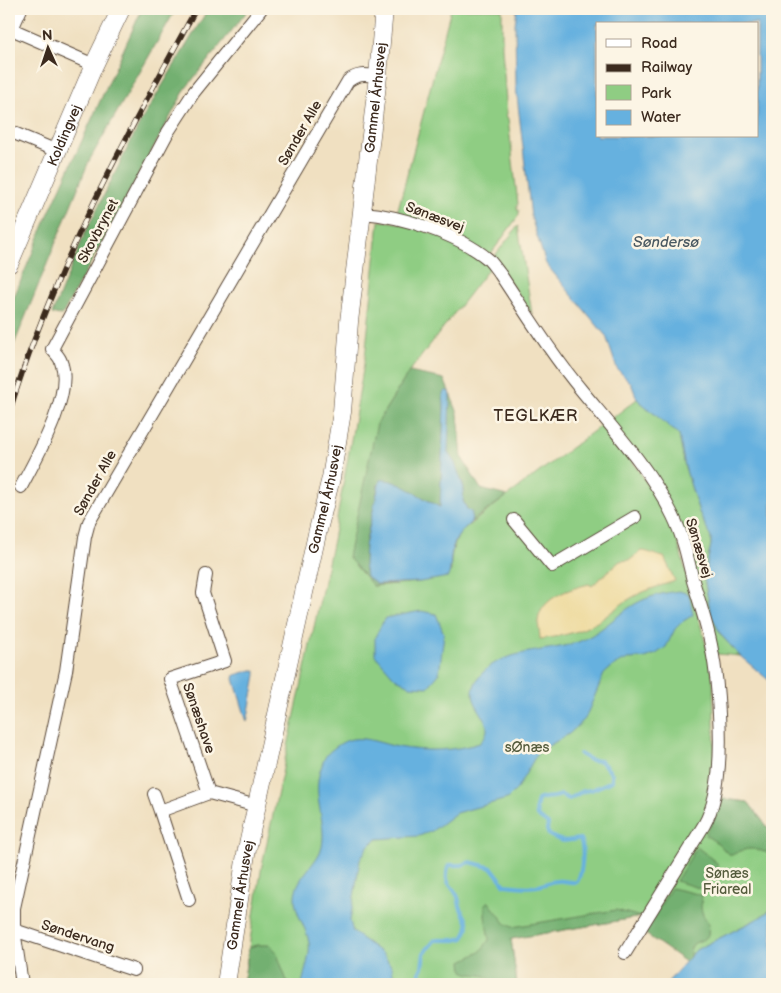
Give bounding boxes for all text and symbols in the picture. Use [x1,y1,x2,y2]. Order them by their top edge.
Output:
north arrow [22,22,72,72]
legend [596,22,758,138]
text: N [42,27,53,44]
text: Road [641,34,677,53]
street label: Gammel Århusvej [360,42,389,154]
text: Railway [641,58,692,77]
text: Park [641,84,672,103]
street label: Sønder Alle [275,97,325,169]
street label: Koldingvej [43,102,85,169]
text: Water [641,108,681,127]
street label: Skovbrynet [74,195,122,266]
street label: Sønæsvej [403,198,467,236]
water label: Søndersø [633,233,699,252]
district label: TEGLKÆR [494,407,578,426]
street label: Gammel Århusvej [304,444,345,555]
street label: Sønder Alle [70,447,120,519]
street label: Sønæsvej [682,516,716,580]
street label: Sønæshave [179,680,219,756]
park label: sØnæs [505,739,549,756]
street label: Gammel Århusvej [223,838,257,951]
park label: Sønæs Friareal [703,865,751,898]
street label: Søndervang [39,916,117,956]

